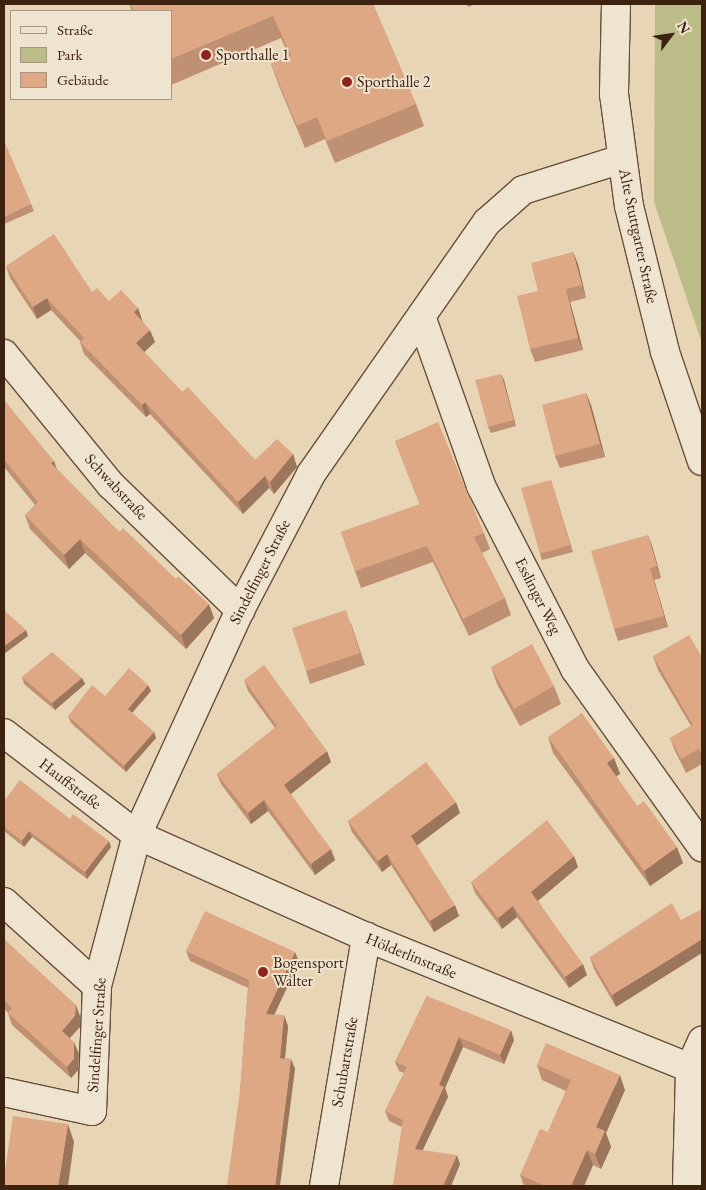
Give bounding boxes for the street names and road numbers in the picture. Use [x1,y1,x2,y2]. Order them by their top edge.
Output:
street label: Alte Stuttgarter Straße [614,167,662,305]
street label: Schwabstraße [81,450,151,524]
street label: Sindelfinger Straße [225,516,295,628]
street label: Esslinger Weg [510,554,566,638]
street label: Hauffstraße [35,754,105,814]
street label: Hölderlinstraße [363,929,459,983]
street label: Sindelfinger Straße [83,977,111,1093]
street label: Schubartstraße [328,1015,362,1109]

